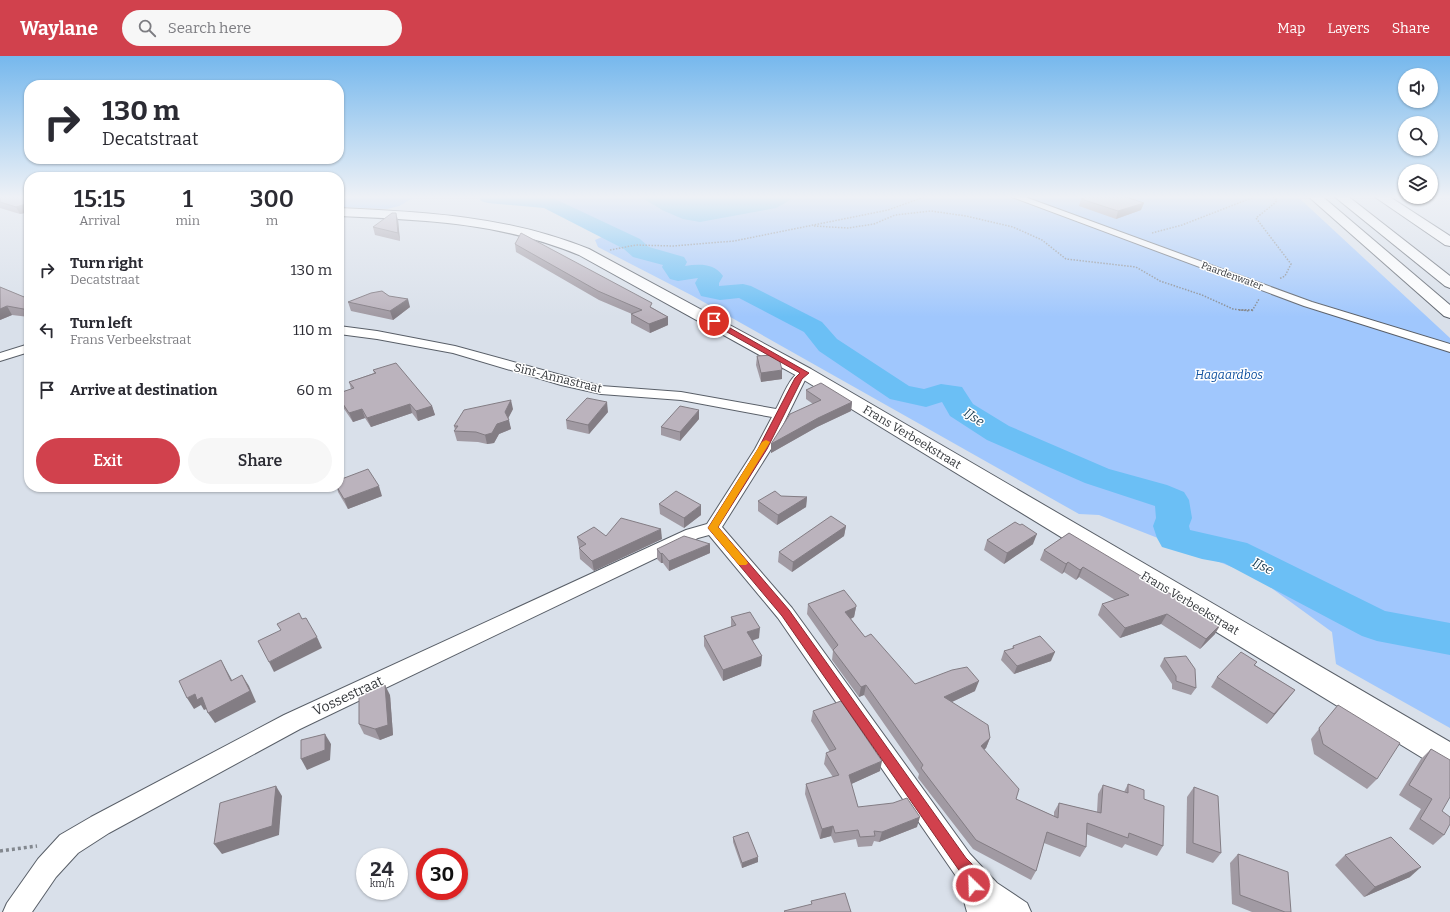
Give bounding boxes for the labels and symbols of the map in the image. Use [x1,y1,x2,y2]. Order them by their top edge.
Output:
street label: Paardenwater [1199,259,1265,293]
pin [697,304,731,338]
street label: Sint-Annastraat [513,360,604,396]
park label: Hagaardbos [1195,368,1263,382]
street label: Frans Verbeekstraat [860,402,964,472]
water label: IJse [961,405,987,429]
water label: IJse [1250,554,1276,578]
street label: Frans Verbeekstraat [1138,568,1242,638]
street label: Vossestraat [310,672,386,720]
speed limit sign: 30 [416,848,468,900]
position arrow [952,864,994,906]

